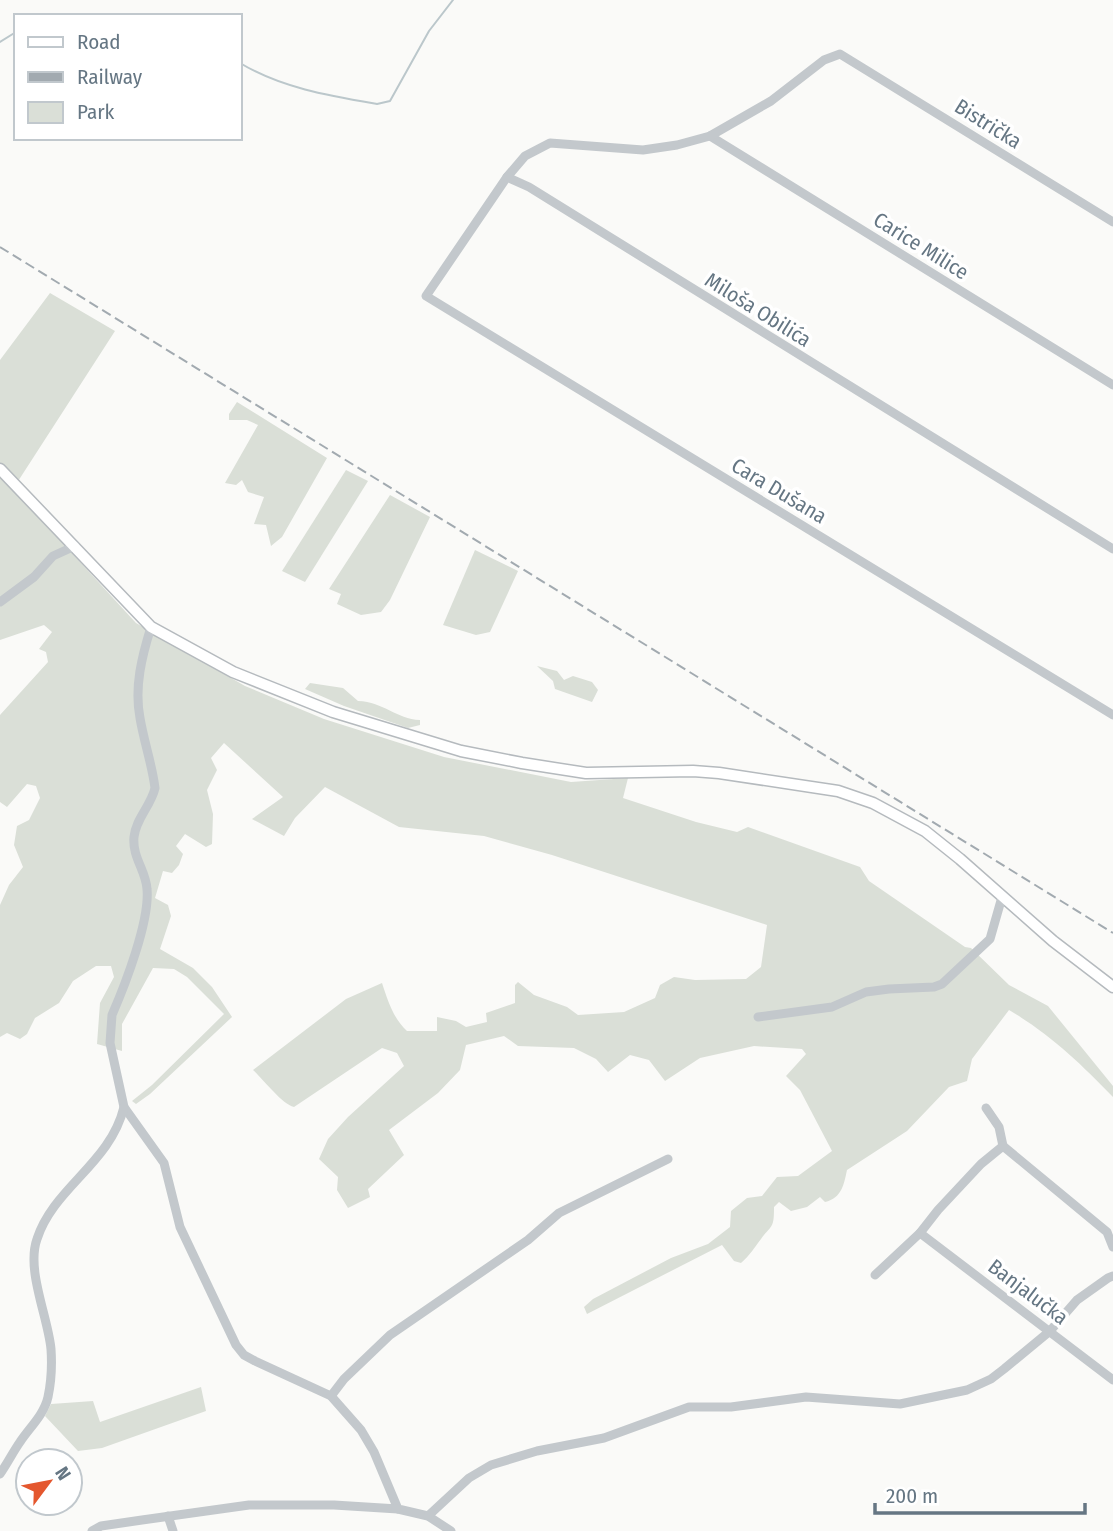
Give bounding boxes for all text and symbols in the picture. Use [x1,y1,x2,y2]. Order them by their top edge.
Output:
legend [14,14,242,140]
text: Road [77,29,121,55]
text: Railway [77,64,143,90]
street label: Bistrička [950,93,1026,155]
text: Park [77,99,115,125]
street label: Carice Milice [869,207,973,285]
street label: Miloša Obilića [700,267,816,353]
street label: Cara Dušana [727,452,831,530]
street label: Banjalučka [983,1253,1073,1331]
north arrow [14,1447,84,1517]
text: N [50,1462,76,1484]
scale bar [875,1472,1085,1516]
text: 200 m [886,1483,938,1509]

